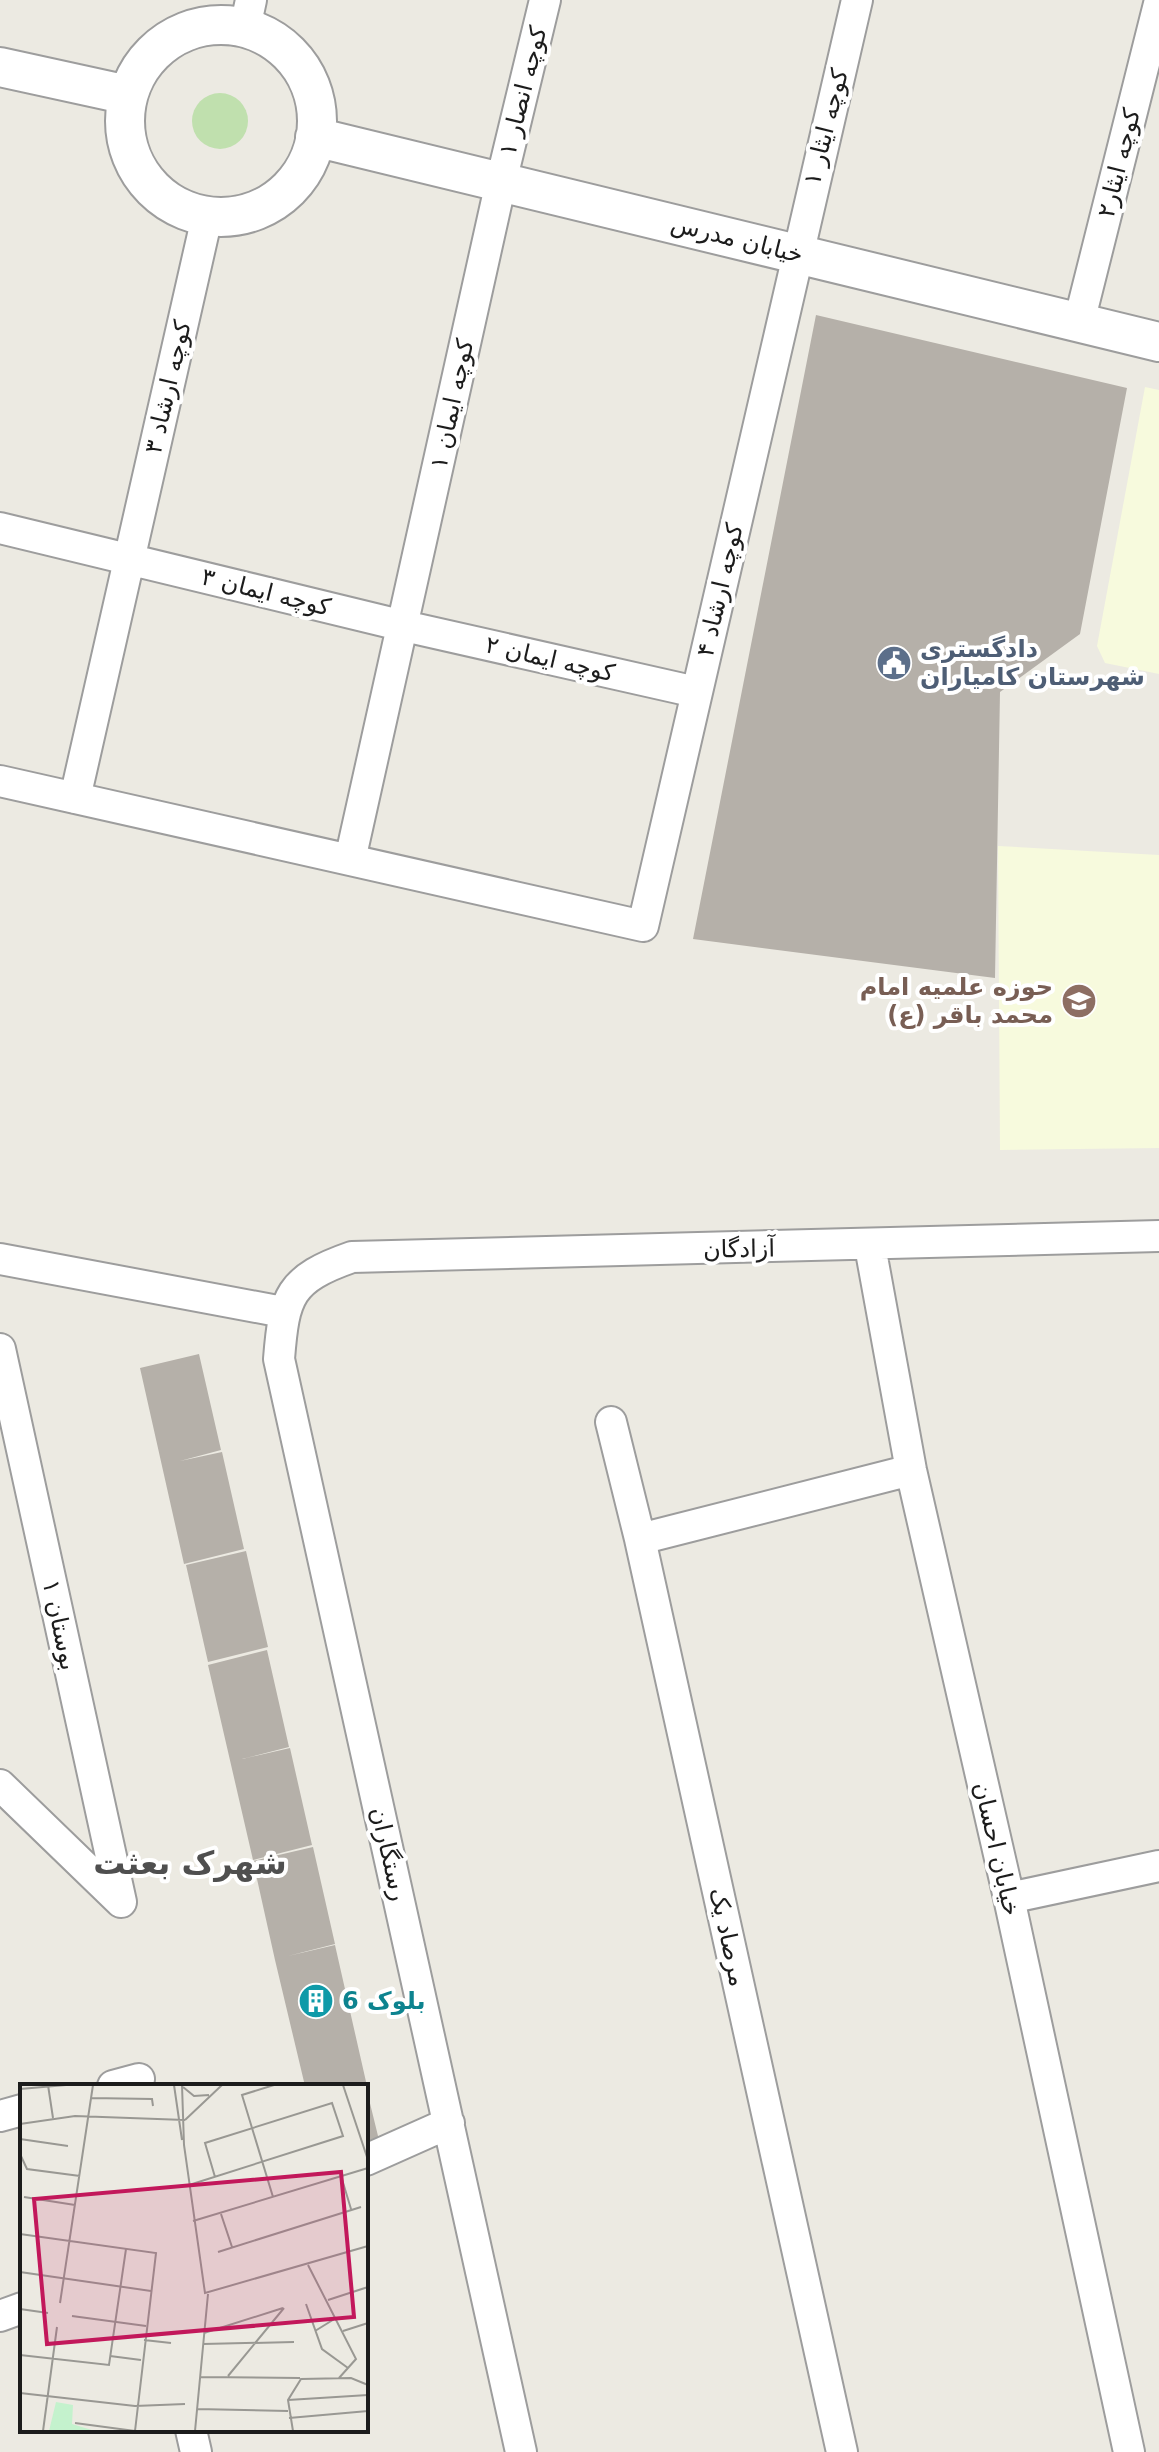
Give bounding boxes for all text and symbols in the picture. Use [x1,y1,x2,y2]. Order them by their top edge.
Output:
street label: کوچه انصار ۱ [493,23,553,159]
street label: کوچه ایثار ۱ [798,65,854,188]
street label: کوچه ایثار۲ [1092,105,1146,221]
street label: خیابان مدرس [668,209,806,269]
street label: کوچه ارشاد ۳ [139,317,197,456]
street label: کوچه ایمان ۱ [425,336,480,471]
street label: کوچه ارشاد ۴ [691,520,749,659]
street label: کوچه ایمان ۳ [199,562,334,622]
street label: کوچه ایمان ۲ [483,631,618,688]
place label: دادگستری شهرستان کامیاران [920,635,1145,691]
public building icon: دادگستری شهرستان کامیاران [875,644,913,682]
place label: حوزه علمیه امام محمد باقر (ع) [860,973,1053,1029]
school or university icon: حوزه علمیه امام محمد باقر (ع) [1060,982,1098,1020]
street label: آزادگان [703,1233,777,1264]
street label: بوستان ۱ [37,1577,83,1673]
street label: خیابان احسان [968,1779,1026,1919]
street label: رستگاران [365,1804,413,1904]
district label: شهرک بعثت [93,1844,287,1882]
street label: مرصاد یک [704,1885,752,1989]
building icon: بلوک 6 [297,1982,335,2020]
place label: بلوک 6 [342,1987,426,2015]
inset map [20,2084,368,2432]

